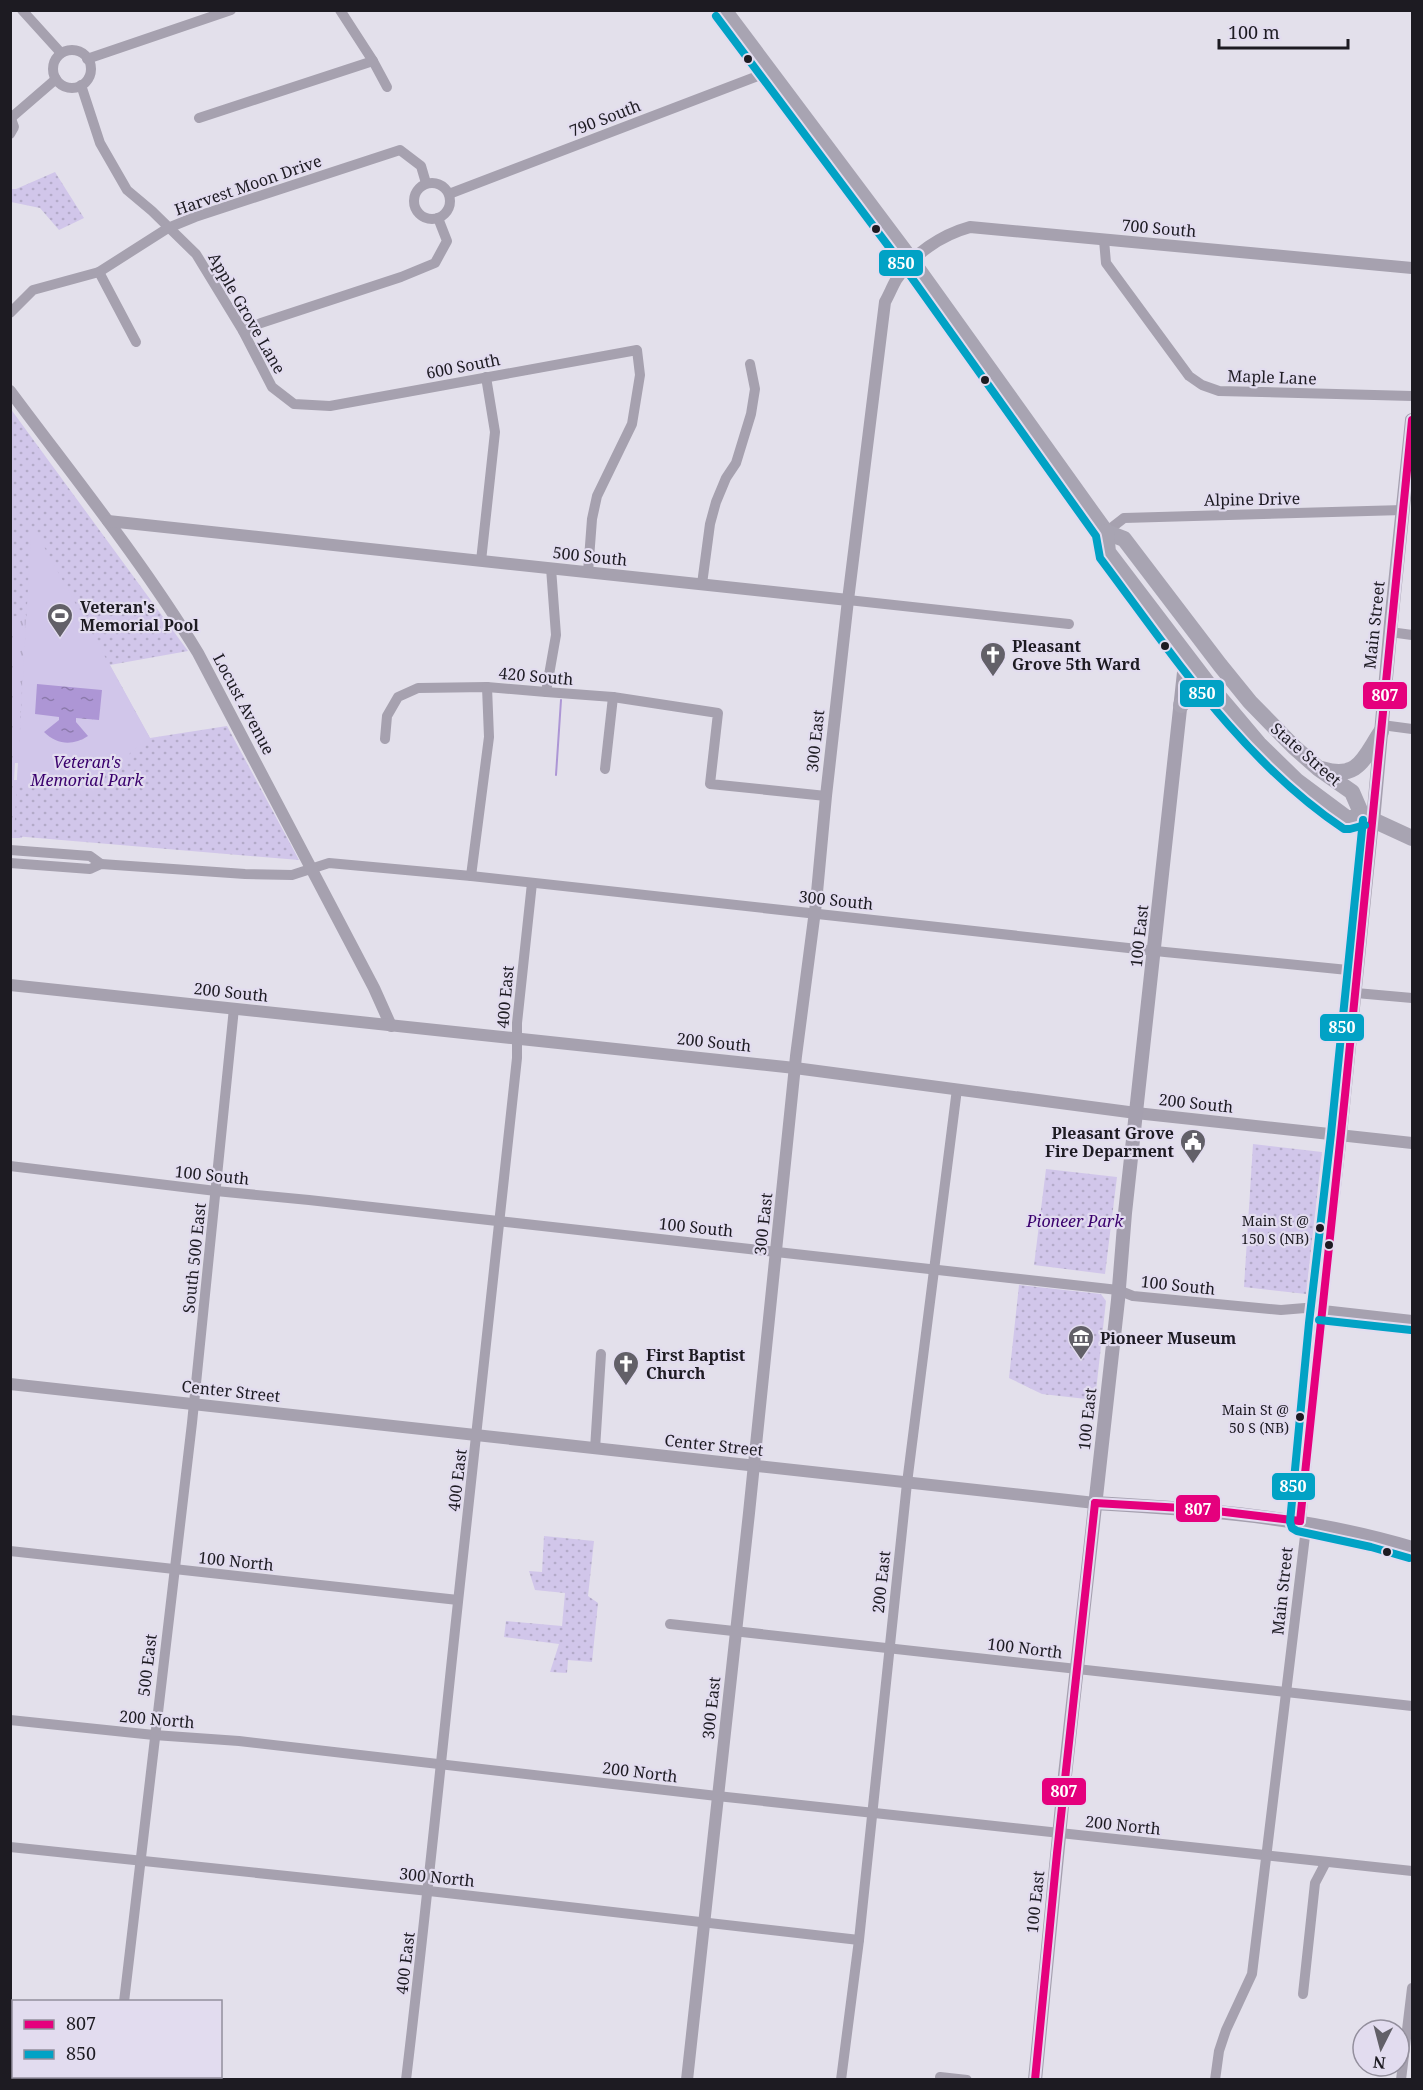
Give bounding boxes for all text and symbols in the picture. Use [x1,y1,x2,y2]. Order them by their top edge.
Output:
scale bar [1219,12,1348,50]
text: 100 m [1228,20,1280,44]
unlabelled marker [742,53,754,65]
street label: 790 South [566,94,644,142]
street label: Harvest Moon Drive [172,150,324,220]
street label: 700 South [1121,214,1197,242]
unlabelled marker [870,223,882,235]
street label: Apple Grove Lane [203,248,291,378]
line badge: 850 [878,249,924,277]
text: 850 [887,252,915,274]
street label: 600 South [424,348,502,384]
street label: Maple Lane [1227,364,1317,390]
unlabelled marker [979,374,991,386]
street label: Alpine Drive [1204,487,1300,511]
street label: 500 South [552,541,628,571]
street label: Main Street [1358,580,1390,670]
place label: Veteran's Memorial Pool [80,596,199,636]
sports icon: Veteran's Memorial Pool [45,601,75,639]
place label: Pleasant Grove 5th Ward [1012,635,1141,675]
church icon: Pleasant Grove 5th Ward [978,640,1008,678]
unlabelled marker [1159,640,1171,652]
street label: Locust Avenue [208,650,280,758]
street label: 420 South [498,662,574,690]
line badge: 850 [1179,679,1225,708]
line badge: 807 [1362,681,1408,710]
text: 850 [1188,682,1216,704]
text: 807 [1371,684,1399,706]
street label: 300 East [801,708,829,773]
street label: State Street [1266,717,1346,791]
park label: Veteran's Memorial Park [30,751,144,791]
street label: 300 South [798,885,874,915]
street label: 100 East [1125,903,1153,968]
street label: 400 East [491,964,519,1029]
street label: 200 South [193,977,269,1007]
line badge: 850 [1319,1013,1365,1042]
text: 850 [1328,1016,1356,1038]
street label: 200 South [676,1027,752,1057]
street label: 200 South [1158,1088,1234,1118]
place label: Pleasant Grove Fire Deparment [1045,1122,1175,1162]
public building icon: Pleasant Grove Fire Deparment [1178,1127,1208,1165]
street label: 100 South [174,1160,250,1190]
street label: 300 East [749,1191,777,1256]
street label: South 500 East [177,1201,211,1314]
park label: Pioneer Park [1026,1210,1124,1232]
place label: Main St @ 150 S (NB) [1241,1211,1309,1248]
street label: 100 South [658,1212,734,1242]
marker: Main St @ 150 S (NB) [1314,1222,1326,1234]
unlabelled marker [1323,1239,1335,1251]
street label: 100 South [1140,1270,1216,1300]
museum icon: Pioneer Museum [1066,1323,1096,1361]
place label: Pioneer Museum [1100,1327,1237,1349]
place label: First Baptist Church [646,1344,746,1384]
church icon: First Baptist Church [611,1349,641,1387]
street label: Center Street [181,1375,282,1407]
street label: 100 East [1073,1386,1101,1451]
place label: Main St @ 50 S (NB) [1222,1400,1289,1437]
marker: Main St @ 50 S (NB) [1294,1411,1306,1423]
street label: Center Street [664,1429,765,1461]
street label: 400 East [442,1447,472,1513]
line badge: 850 [1271,1472,1316,1501]
text: 850 [1279,1475,1307,1497]
line badge: 807 [1175,1494,1221,1523]
text: 807 [1184,1498,1212,1520]
street label: 100 North [197,1546,275,1576]
street label: Main Street [1266,1546,1298,1636]
unlabelled marker [1381,1546,1393,1558]
street label: 200 East [867,1549,895,1614]
street label: 500 East [132,1632,162,1698]
street label: 100 North [986,1632,1064,1664]
street label: 300 East [697,1675,725,1740]
street label: 200 North [118,1705,196,1733]
street label: 200 North [601,1756,679,1788]
line badge: 807 [1041,1777,1087,1806]
text: 807 [1050,1780,1078,1802]
street label: 200 North [1084,1810,1162,1840]
street label: 300 North [398,1862,476,1892]
street label: 100 East [1021,1869,1049,1934]
street label: 400 East [390,1930,420,1996]
legend [12,2000,222,2078]
text: 807 [66,2011,96,2035]
north arrow [1351,2018,1411,2078]
text: 850 [66,2041,96,2065]
text: N [1372,2051,1387,2075]

